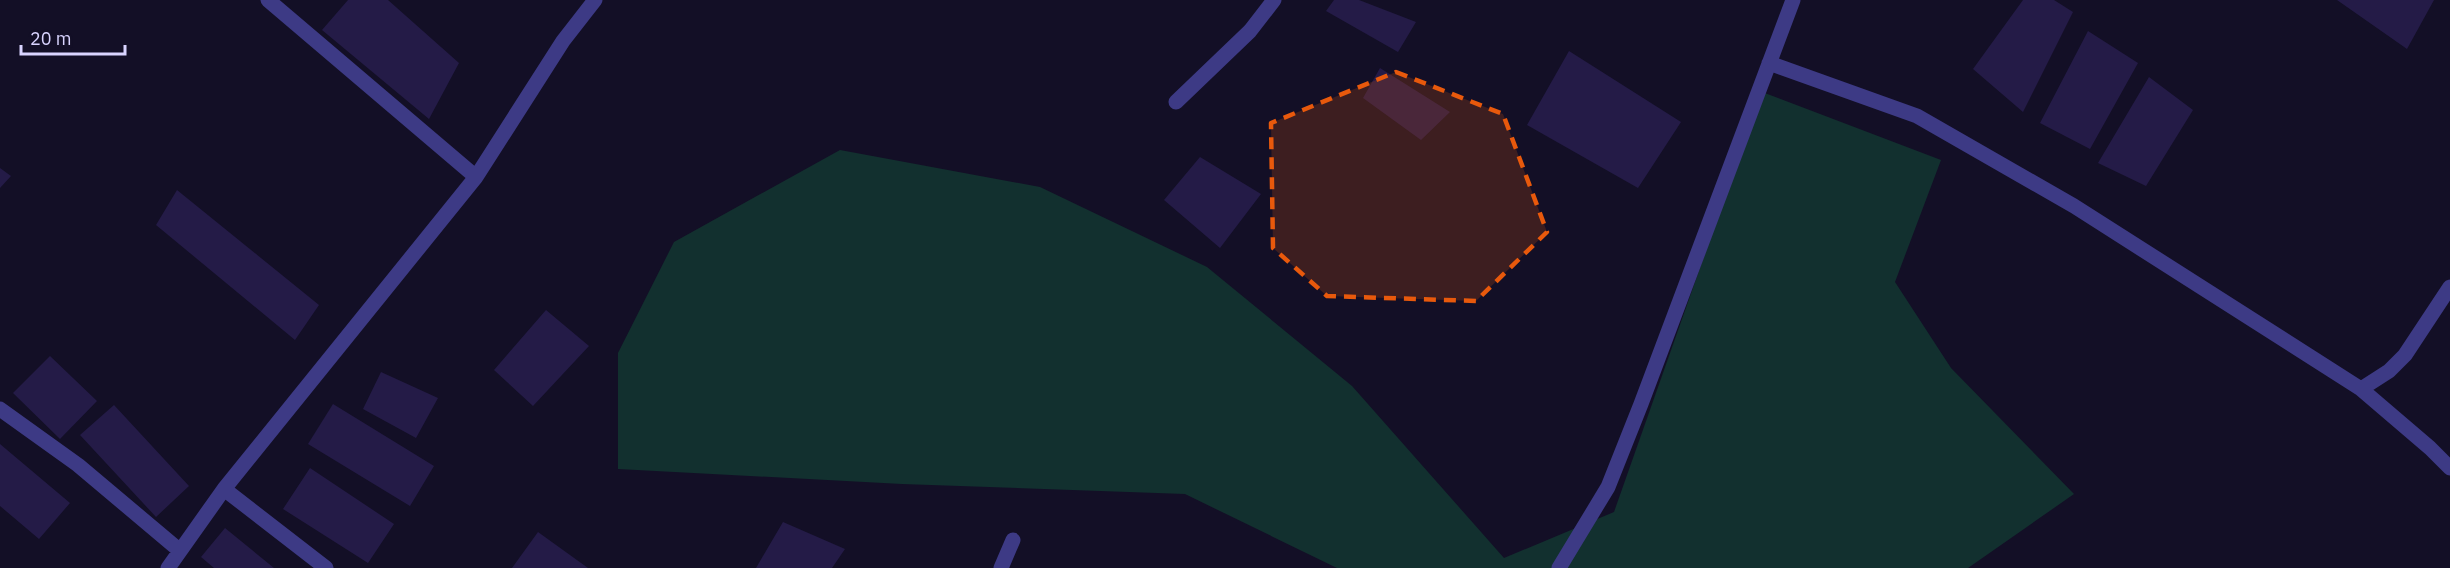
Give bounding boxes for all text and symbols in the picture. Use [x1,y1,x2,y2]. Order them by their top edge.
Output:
scale bar [21,18,124,56]
text: 20 m [30,27,72,50]

